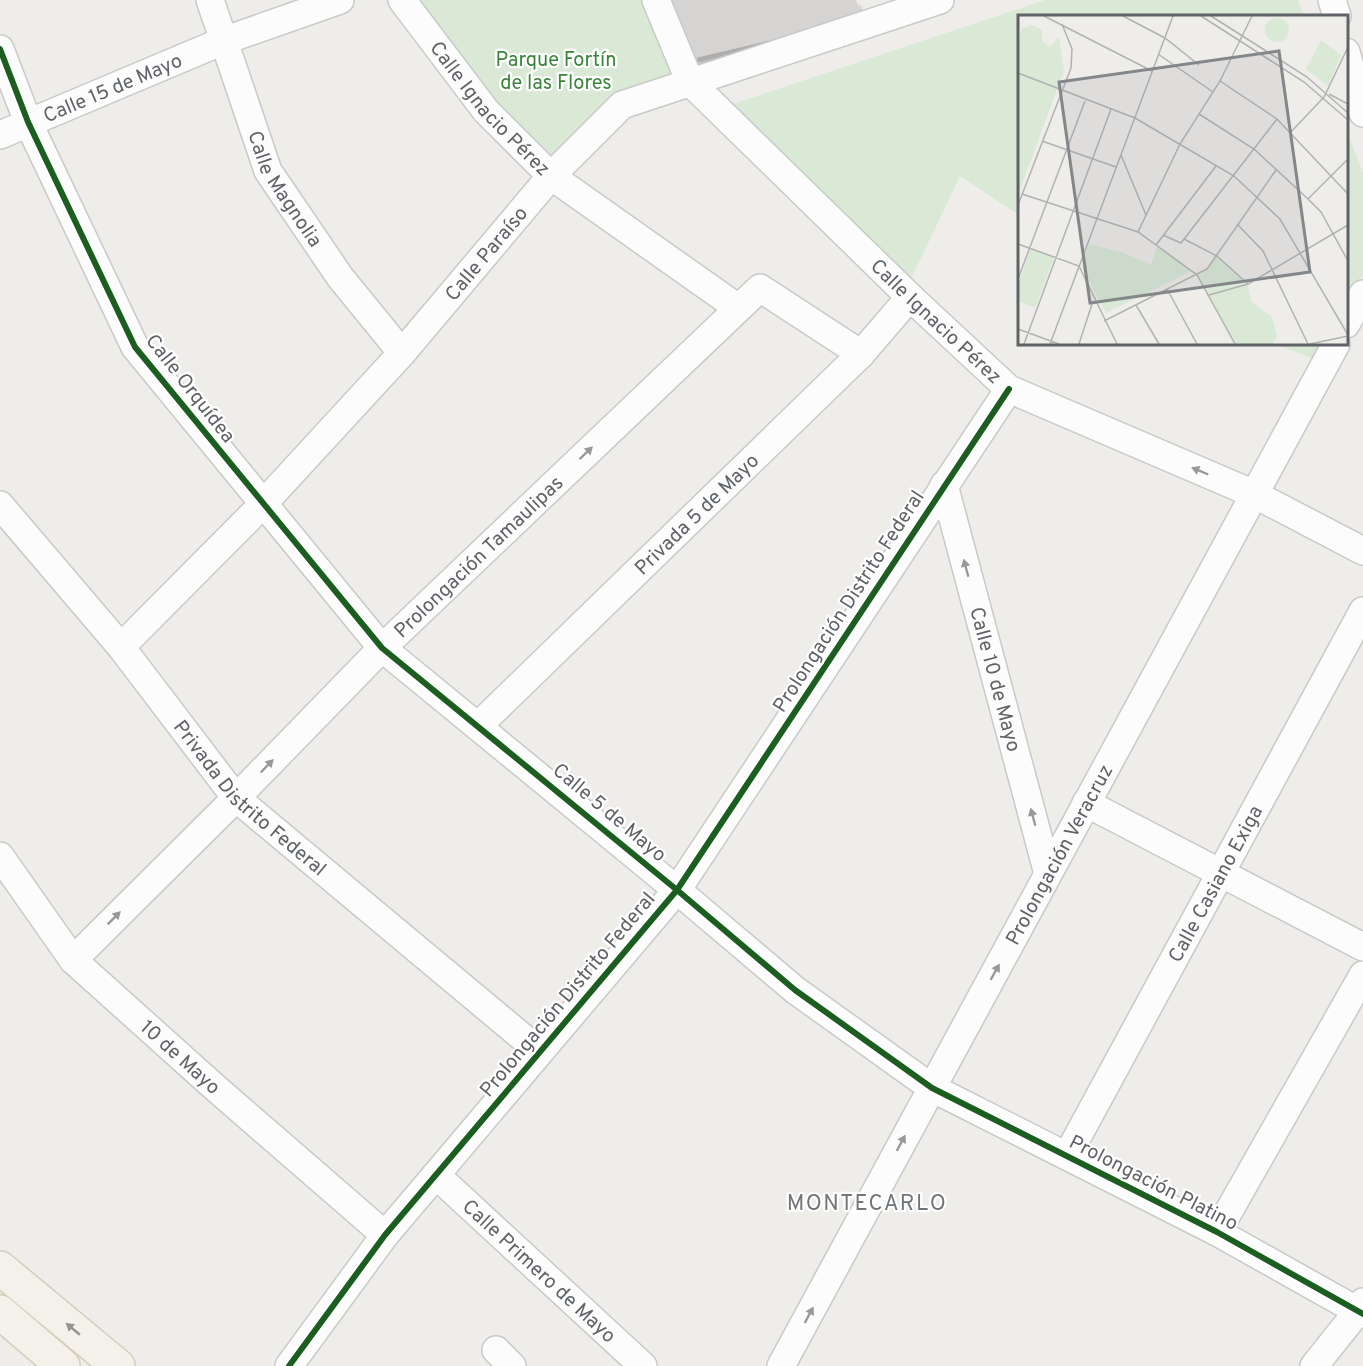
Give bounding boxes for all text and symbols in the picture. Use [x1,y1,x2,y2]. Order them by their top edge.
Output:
inset map [1018,15,1348,345]
street label: Calle Ignacio Pérez [423,37,555,183]
park label: Parque Fortín de las Flores [496,48,616,97]
street label: Calle 15 de Mayo [40,49,187,130]
street label: Calle Magnolia [240,128,327,253]
street label: Calle Paraíso [440,202,535,307]
street label: Calle Ignacio Pérez [864,254,1006,390]
street label: Calle Orquídea [139,329,240,449]
one-way arrow [579,446,594,460]
street label: Privada 5 de Mayo [630,449,766,582]
one-way arrow [1191,466,1209,476]
street label: Prolongación Tamaulipas [389,471,570,645]
street label: Prolongación Distrito Federal [768,486,931,718]
one-way arrow [961,559,970,577]
street label: Calle 10 de Mayo [962,604,1026,755]
street label: Privada Distrito Federal [166,716,331,883]
street label: Calle 5 de Mayo [546,758,671,869]
one-way arrow [260,760,274,774]
street label: Prolongación Veracruz [1001,761,1120,950]
street label: Calle Casiano Exiga [1164,801,1270,968]
one-way arrow [1028,808,1037,826]
street label: Prolongación Distrito Federal [475,887,662,1103]
one-way arrow [107,912,121,926]
one-way arrow [990,963,1000,980]
street label: 10 de Mayo [134,1015,225,1101]
street label: Prolongación Platino [1064,1130,1242,1238]
one-way arrow [896,1134,906,1151]
district label: MONTECARLO [787,1191,947,1218]
street label: Calle Primero de Mayo [456,1195,621,1350]
one-way arrow [804,1306,814,1323]
one-way arrow [65,1322,81,1335]

